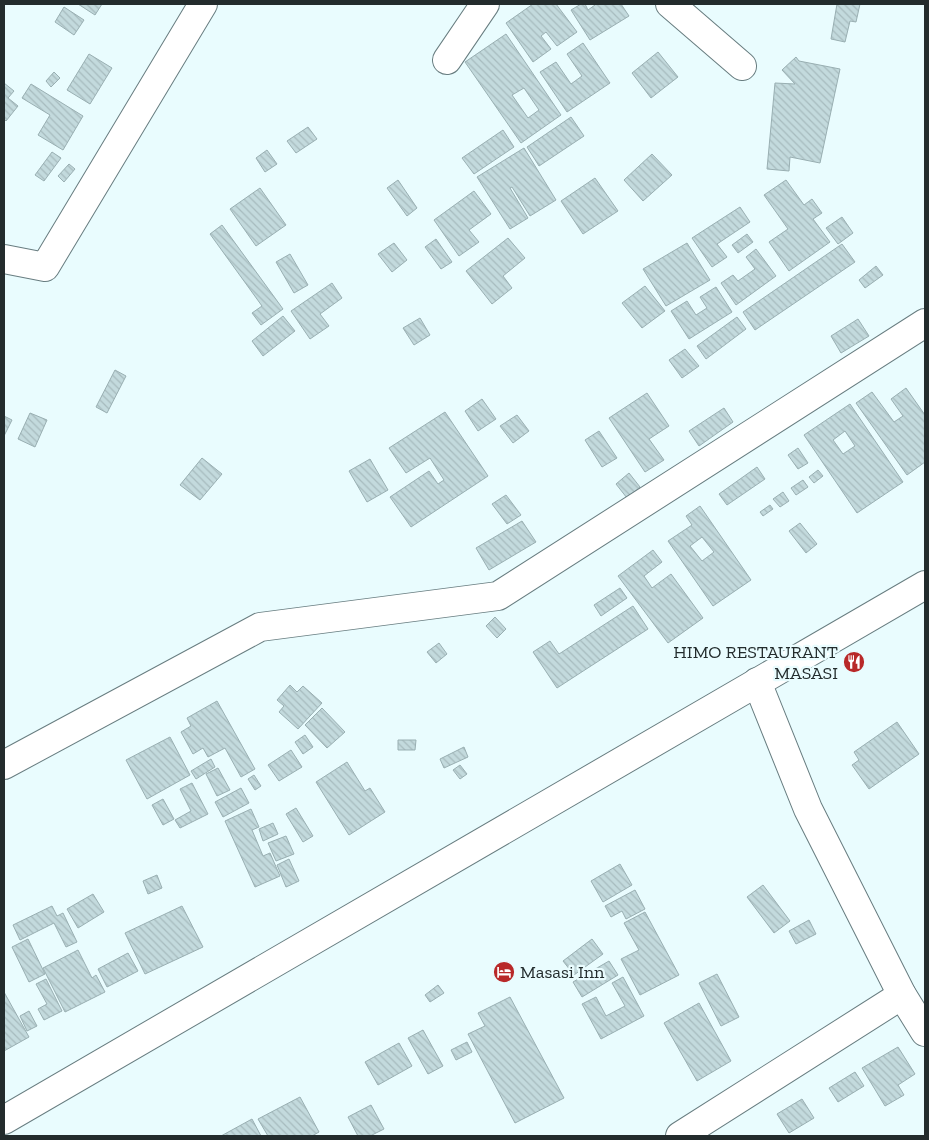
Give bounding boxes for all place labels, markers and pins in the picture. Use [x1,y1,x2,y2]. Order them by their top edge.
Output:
place label: HIMO RESTAURANT MASASI [673,641,838,684]
restaurant icon: HIMO RESTAURANT MASASI [842,650,866,674]
hotel icon: Masasi Inn [492,960,516,984]
place label: Masasi Inn [520,961,605,983]

